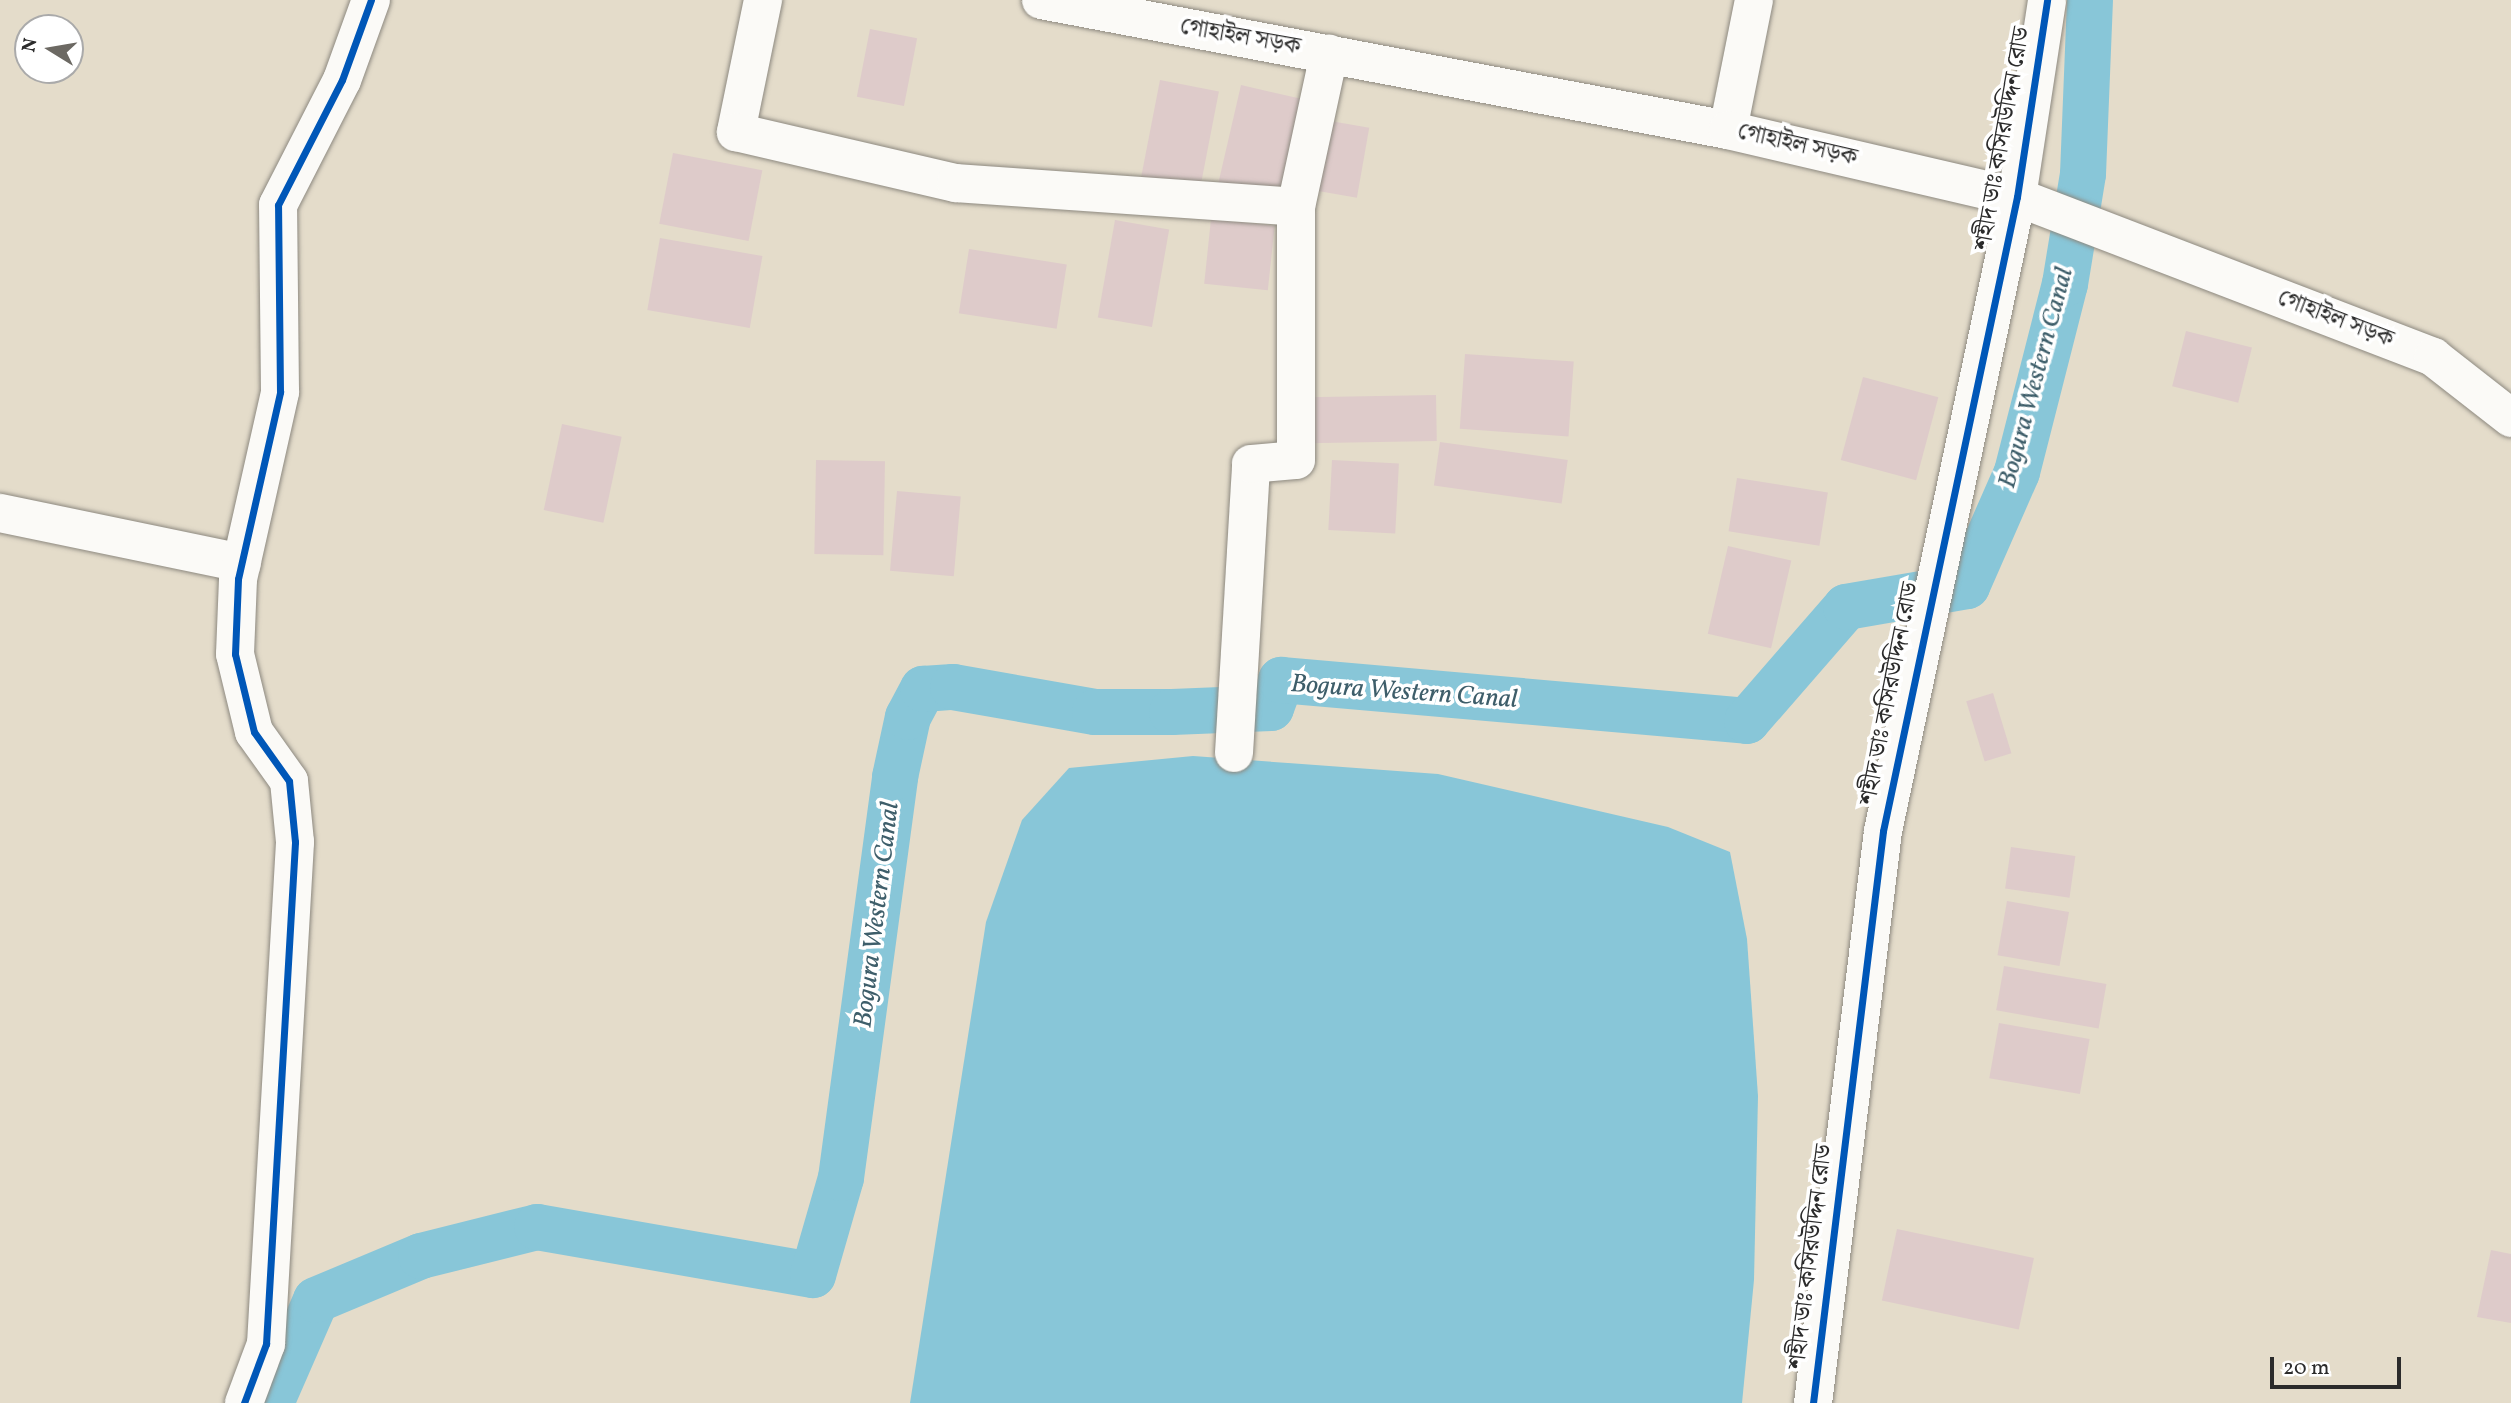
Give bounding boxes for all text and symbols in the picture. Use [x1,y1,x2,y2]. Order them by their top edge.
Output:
street label: গোহাইল সড়ক [1177,13,1303,63]
north arrow [14,14,84,84]
street label: শহীদ ডাঃ কসিরউদ্দিন রোড [1970,25,2038,253]
text: N [16,36,44,55]
street label: গোহাইল সড়ক [1734,118,1860,174]
water label: Bogura Western Canal [1993,264,2081,492]
street label: গোহাইল সড়ক [2273,285,2397,355]
street label: শহীদ ডাঃ কসিরউদ্দিন রোড [1855,580,1927,808]
water label: Bogura Western Canal [1290,670,1518,716]
water label: Bogura Western Canal [849,800,907,1030]
street label: শহীদ ডাঃ কসিরউদ্দিন রোড [1784,1143,1840,1371]
scale bar [2273,1344,2404,1388]
text: 20 m [2283,1354,2329,1383]

